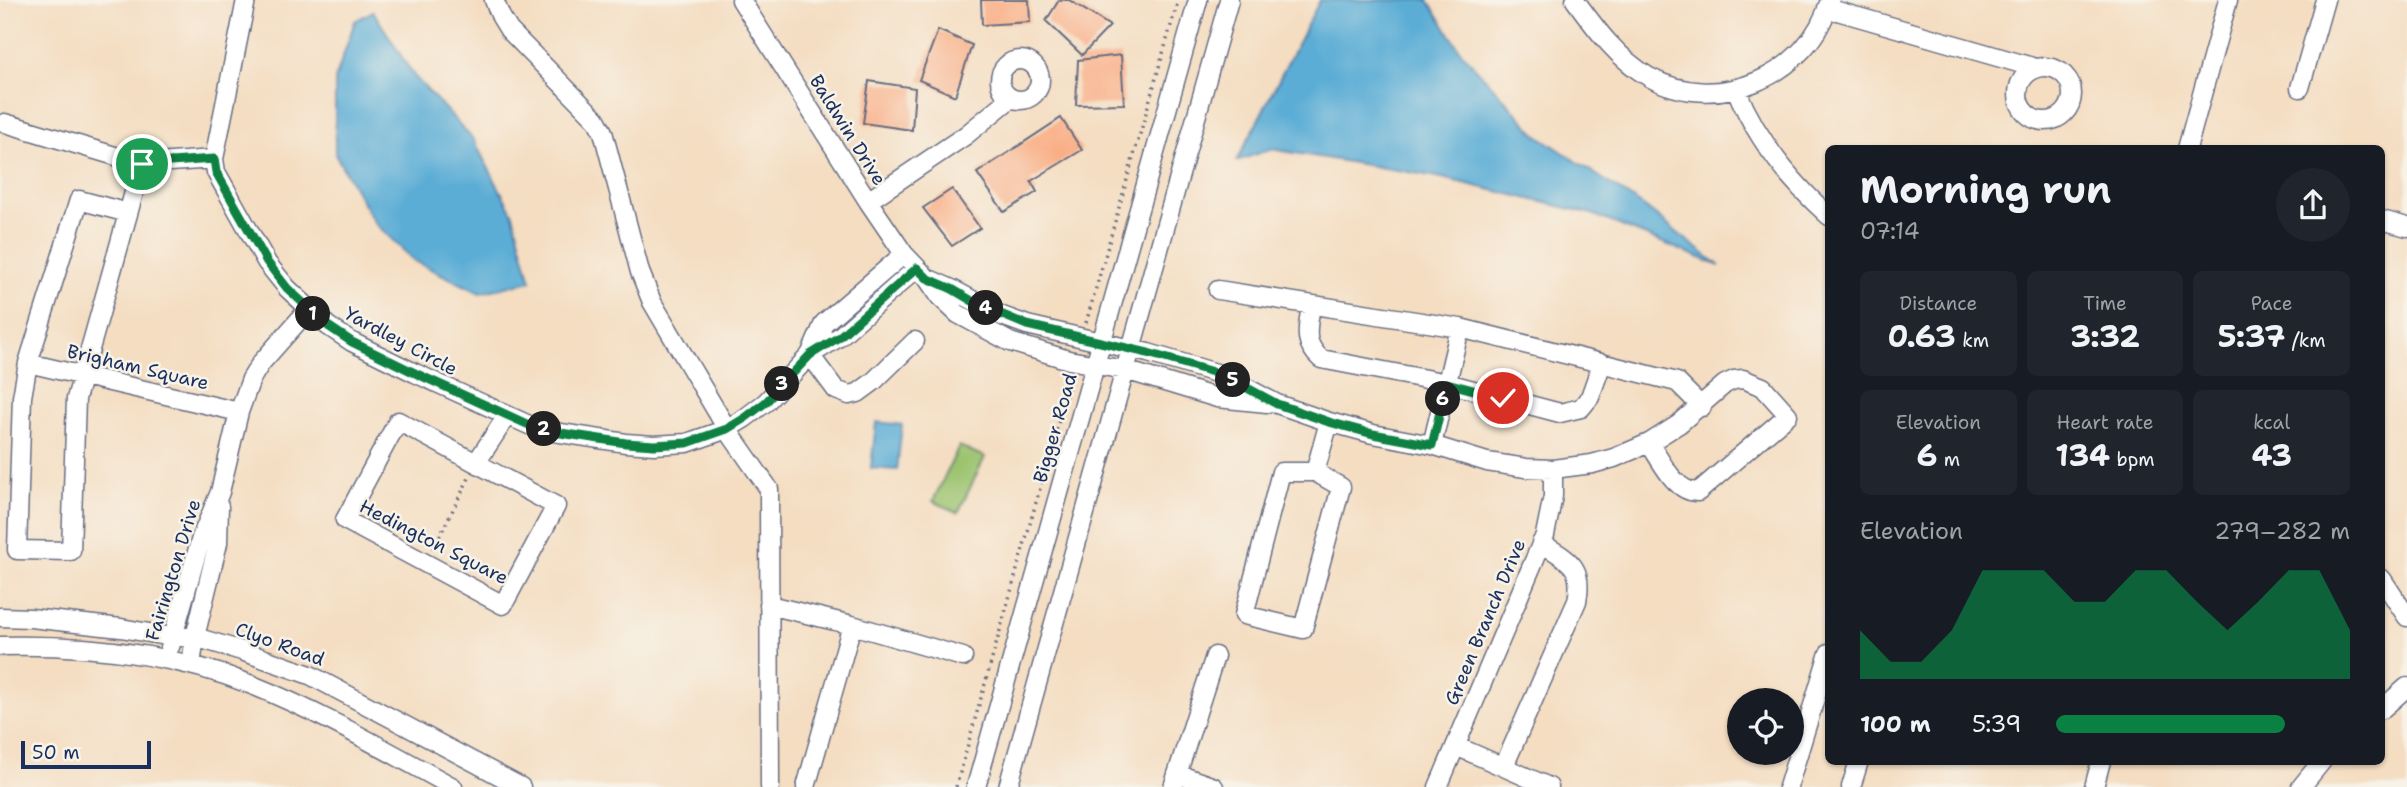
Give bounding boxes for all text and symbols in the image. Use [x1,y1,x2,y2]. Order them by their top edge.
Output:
street label: Baldwin Drive [804,70,892,190]
pin [112,134,172,194]
icon: arrive [123,145,161,183]
text: Morning run [1860,164,2111,215]
button: share [2276,168,2350,242]
text: 07:14 [1860,216,1920,246]
pin: 4 [968,290,1004,326]
text: Distance [1899,291,1977,316]
text: Time [2083,291,2127,316]
text: Pace [2251,291,2293,316]
text: 4 [979,295,992,320]
pin: 1 [296,296,330,332]
text: 1 [308,301,317,326]
street label: Yardley Circle [340,301,462,381]
text: 0.63 [1888,316,1956,357]
text: 3:32 [2070,316,2140,357]
text: 5:37 [2218,316,2285,357]
text: km [1956,328,1989,353]
text: /km [2285,328,2326,353]
street label: Brigham Square [65,339,211,395]
pin: 5 [1216,362,1250,398]
pin: 3 [764,366,800,402]
text: 5 [1227,367,1238,392]
pin [1473,368,1533,428]
street label: Bigger Road [1027,370,1083,486]
text: 3 [775,371,788,396]
icon: check [1484,379,1522,417]
pin: 6 [1426,382,1460,416]
text: 6 [1436,386,1449,411]
text: Elevation [1896,410,1981,435]
text: Heart rate [2057,410,2153,435]
text: kcal [2253,410,2290,435]
pin: 2 [526,412,562,446]
text: 2 [537,416,550,441]
text: 6 [1916,435,1937,476]
text: 134 [2055,435,2110,476]
text: 43 [2251,435,2292,476]
text: m [1937,447,1960,472]
text: bpm [2110,447,2155,472]
street label: Hedington Square [355,494,513,590]
street label: Fairington Drive [140,496,206,644]
text: Elevation [1860,516,1963,546]
text: 279–282 m [2214,516,2350,546]
street label: Green Branch Drive [1439,535,1531,709]
street label: Clyo Road [232,616,328,672]
map controls [1727,688,1804,765]
button: locate [1727,688,1804,765]
text: 100 m [1860,709,1931,739]
text: 5:39 [1972,709,2021,739]
scale bar [21,738,150,770]
text: 50 m [32,740,80,765]

